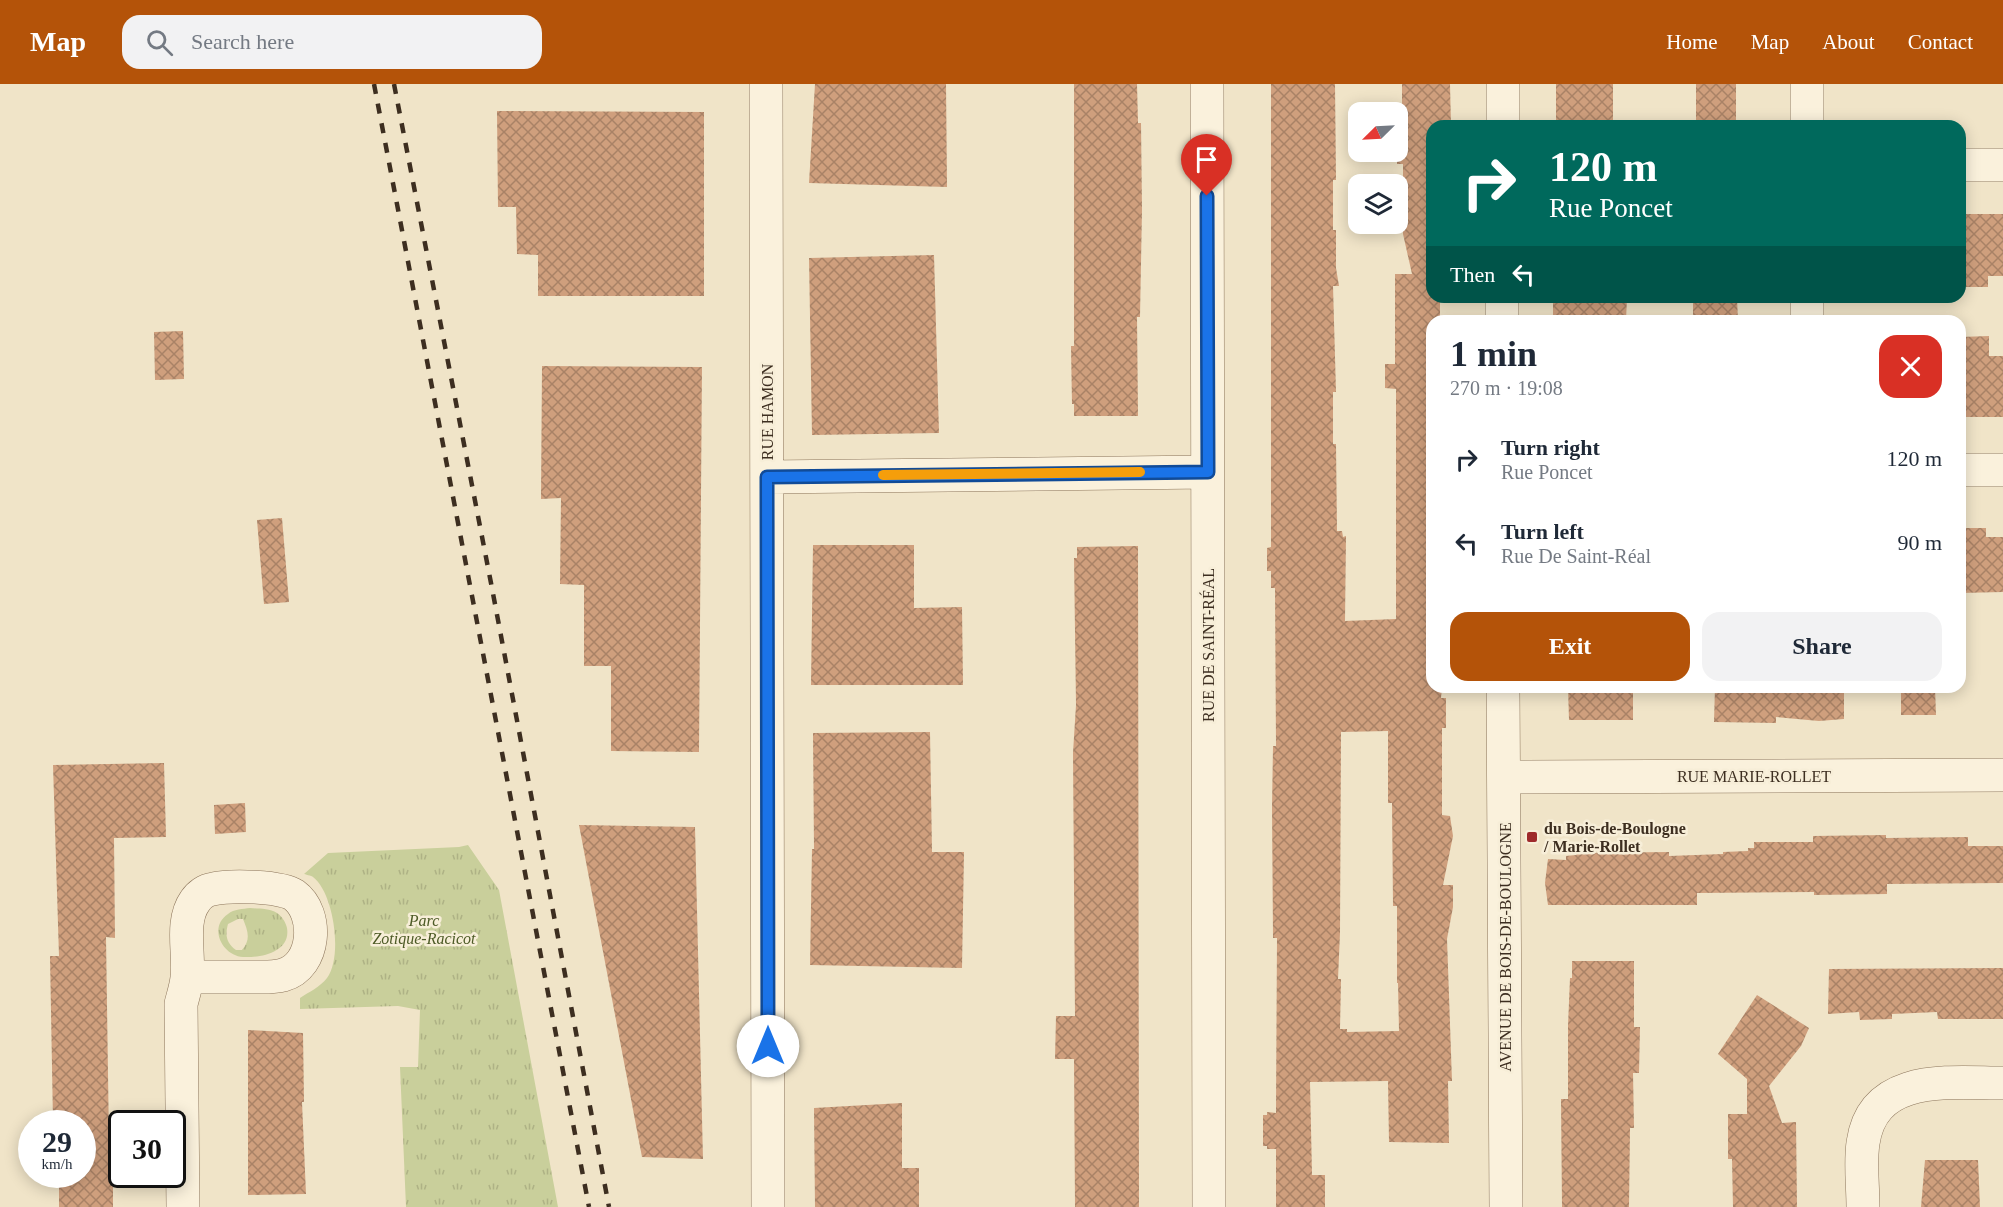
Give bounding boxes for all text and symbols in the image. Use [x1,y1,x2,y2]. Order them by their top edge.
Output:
search box [122,15,542,69]
text: Map [30,26,86,57]
icon: search [143,26,176,59]
text: Search here [191,29,294,54]
text: Home [1666,30,1718,54]
text: Map [1751,30,1789,54]
text: About [1822,30,1875,54]
text: Contact [1908,30,1973,54]
north arrow [1348,102,1408,162]
map controls [1348,102,1408,234]
pin [1181,134,1232,196]
icon: arrive [1190,143,1223,176]
icon: right [1450,144,1528,222]
text: 120 m [1549,144,1658,190]
button: layers [1348,174,1408,234]
text: Rue Poncet [1549,193,1673,223]
icon: left [1507,258,1540,291]
text: Then [1450,262,1495,287]
text: 1 min [1450,334,1537,374]
button: close [1879,335,1942,398]
street label: RUE HAMON [759,363,776,460]
text: 270 m · 19:08 [1450,377,1563,399]
text: Turn right [1501,435,1600,460]
icon: right [1450,443,1483,476]
text: 120 m [1886,446,1942,471]
text: Rue Poncet [1501,461,1593,483]
text: Turn left [1501,519,1584,544]
icon: left [1450,527,1483,560]
text: 90 m [1897,530,1942,555]
text: Rue De Saint-Réal [1501,545,1651,567]
street label: RUE DE SAINT-RÉAL [1199,568,1217,722]
button: Exit [1450,612,1690,681]
button: Share [1702,612,1942,681]
street label: RUE MARIE-ROLLET [1677,768,1831,785]
place label: du Bois-de-Boulogne / Marie-Rollet [1543,820,1686,855]
street label: AVENUE DE BOIS-DE-BOULOGNE [1497,822,1514,1072]
marker: du Bois-de-Boulogne / Marie-Rollet [1525,830,1539,844]
park label: Parc Zotique-Racicot [372,912,476,948]
position arrow [736,1014,800,1078]
speed limit sign: 30 [108,1110,186,1188]
text: 29 [42,1125,72,1158]
text: km/h [42,1156,72,1172]

